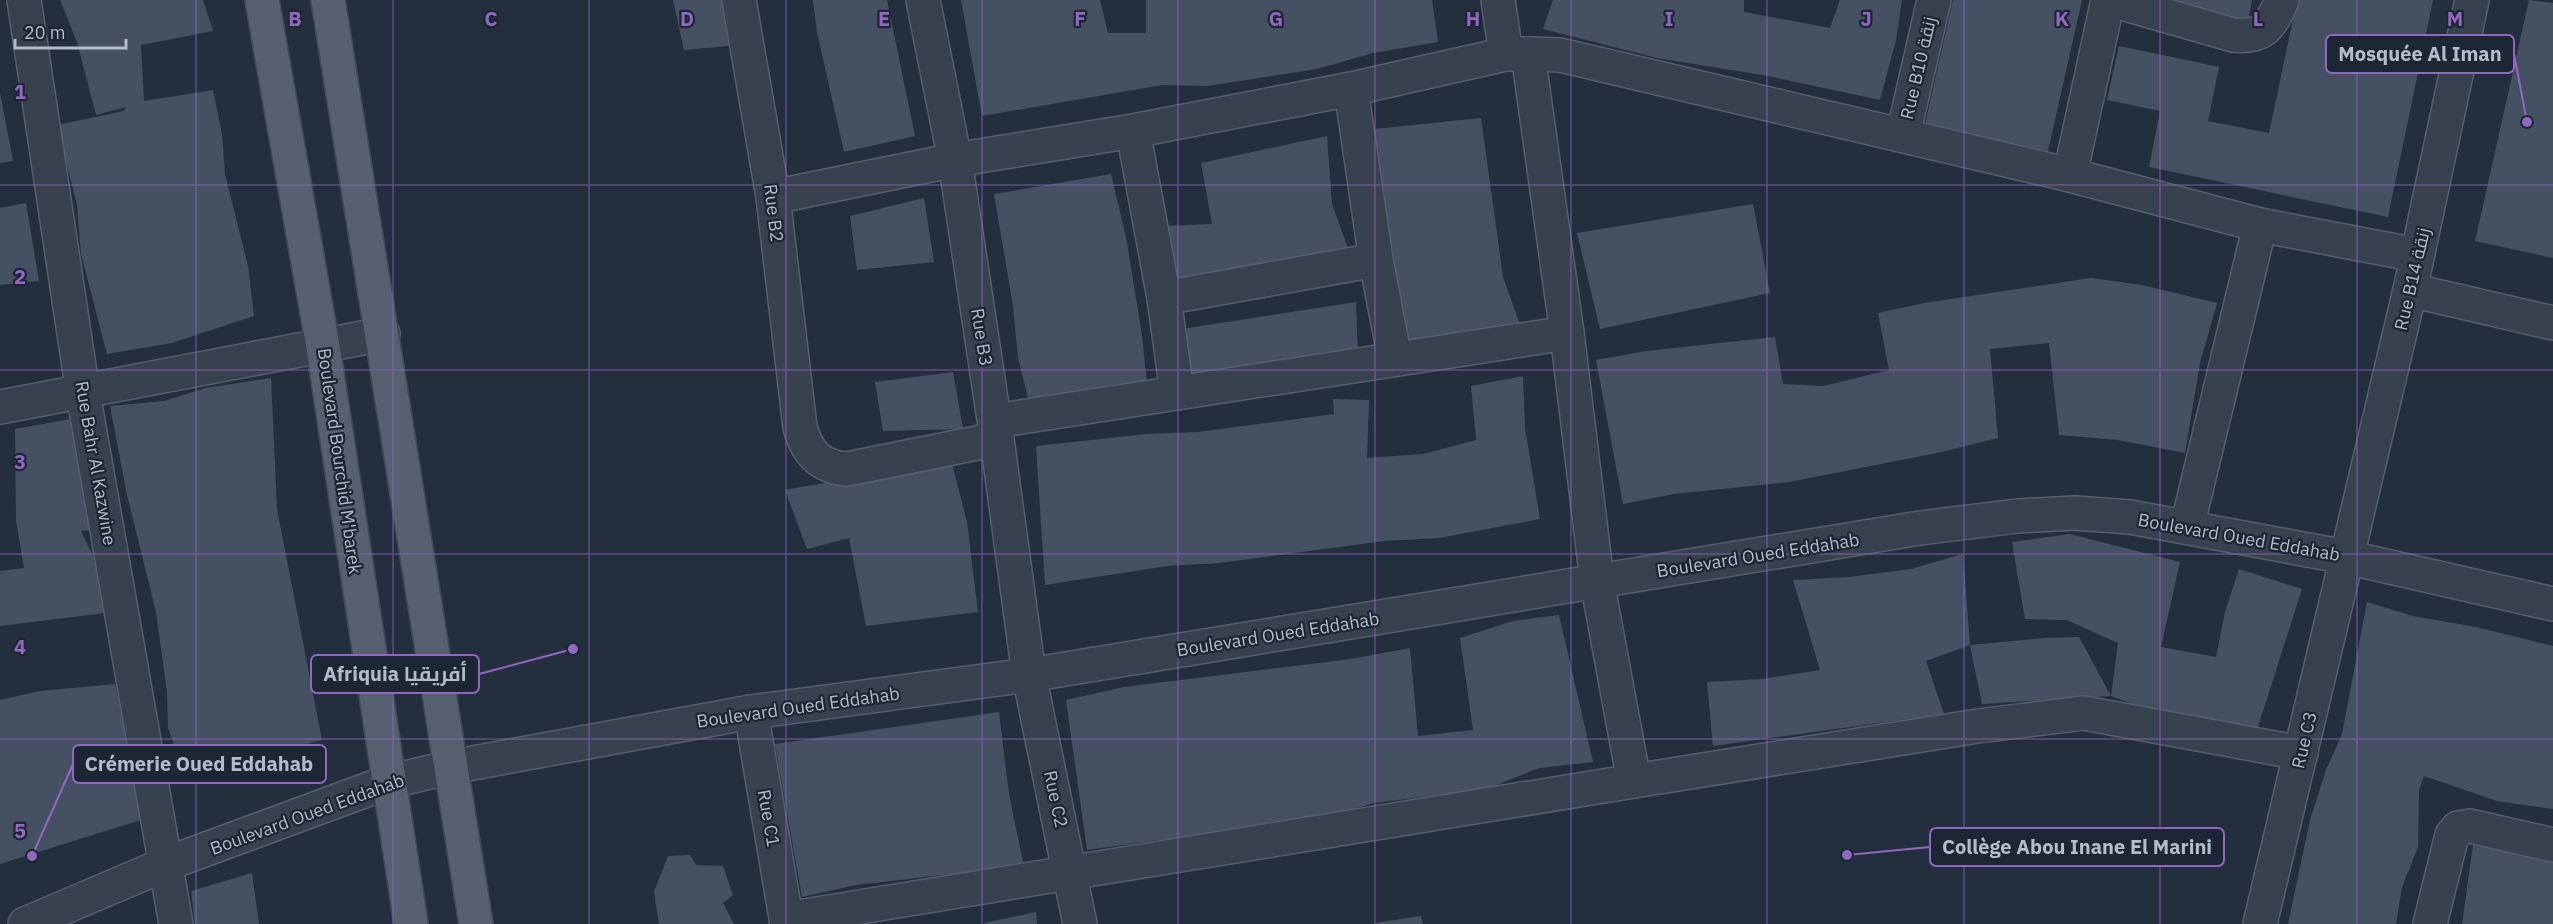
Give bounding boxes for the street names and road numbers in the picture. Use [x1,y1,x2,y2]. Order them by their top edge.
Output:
street label: Rue B10 زنقة [1895,14,1941,122]
street label: Rue B2 [759,183,789,243]
street label: Rue B14 زنقة [2389,225,2435,333]
street label: Rue B3 [966,306,998,368]
street label: Boulevard Bourchid M'barek [313,346,367,576]
street label: Rue Bahr Al Kazwine [70,379,122,547]
street label: Boulevard Oued Eddahab [2136,508,2342,566]
street label: Boulevard Oued Eddahab [1655,528,1861,582]
street label: Boulevard Oued Eddahab [1175,607,1381,661]
street label: Boulevard Oued Eddahab [695,681,901,733]
street label: Rue C3 [2286,709,2322,771]
street label: Boulevard Oued Eddahab [207,768,407,860]
street label: Rue C2 [1039,768,1073,830]
street label: Rue C1 [753,788,785,848]

